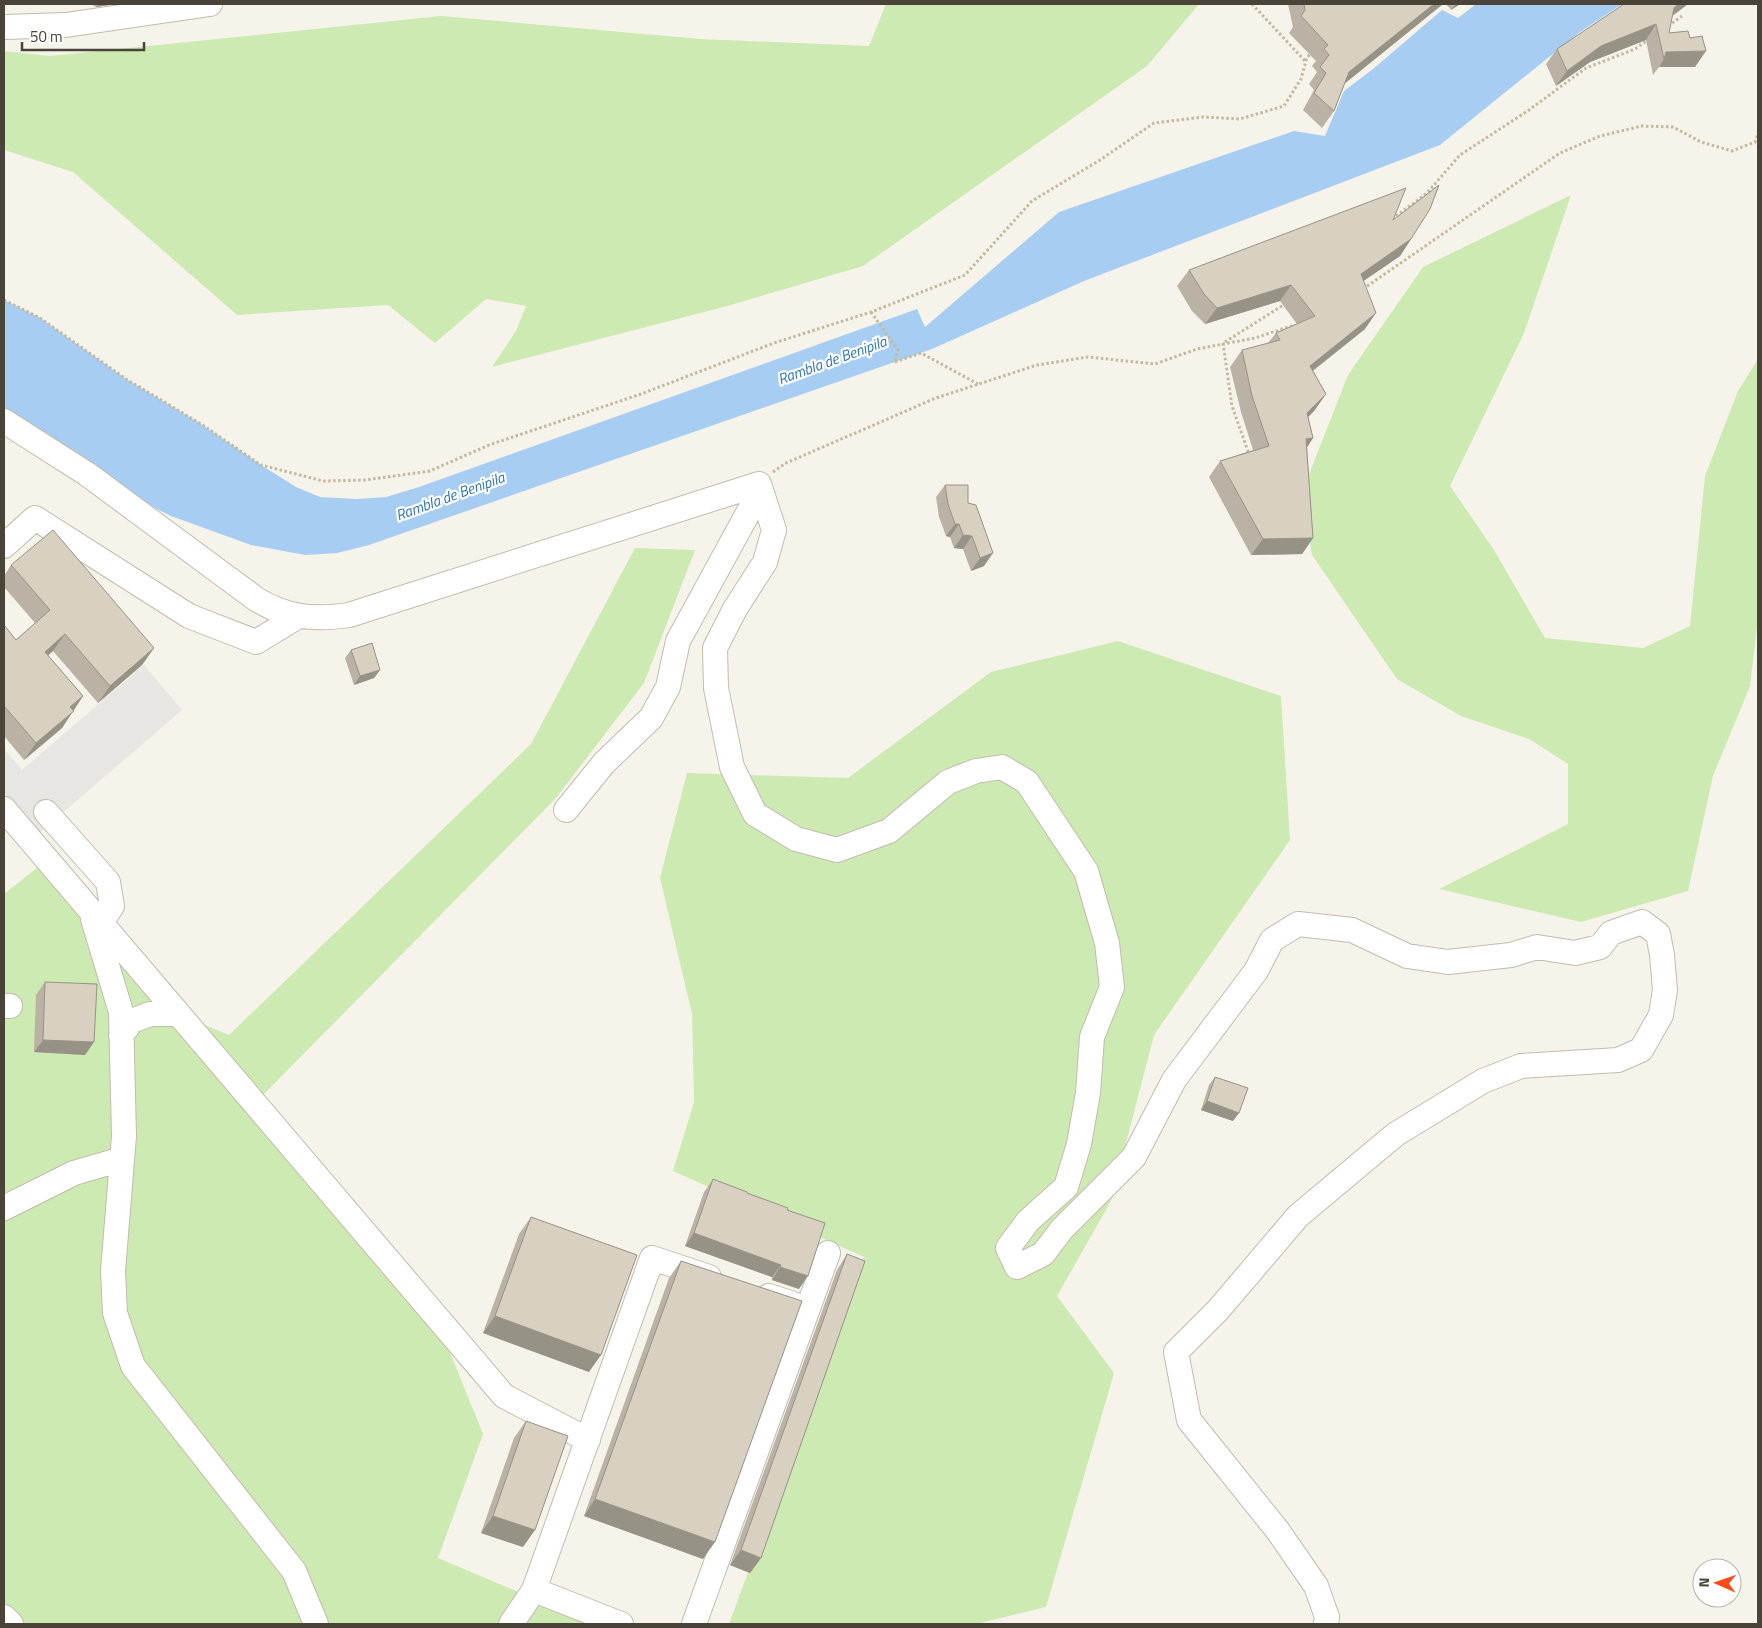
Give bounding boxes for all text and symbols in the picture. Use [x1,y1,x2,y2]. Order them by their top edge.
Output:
scale bar [22,20,145,52]
text: 50 m [30,25,63,48]
water label: Rambla de Benipila [774,329,891,390]
water label: Rambla de Benipila [392,465,509,526]
north arrow [1692,1558,1742,1608]
text: N [1693,1577,1714,1588]

